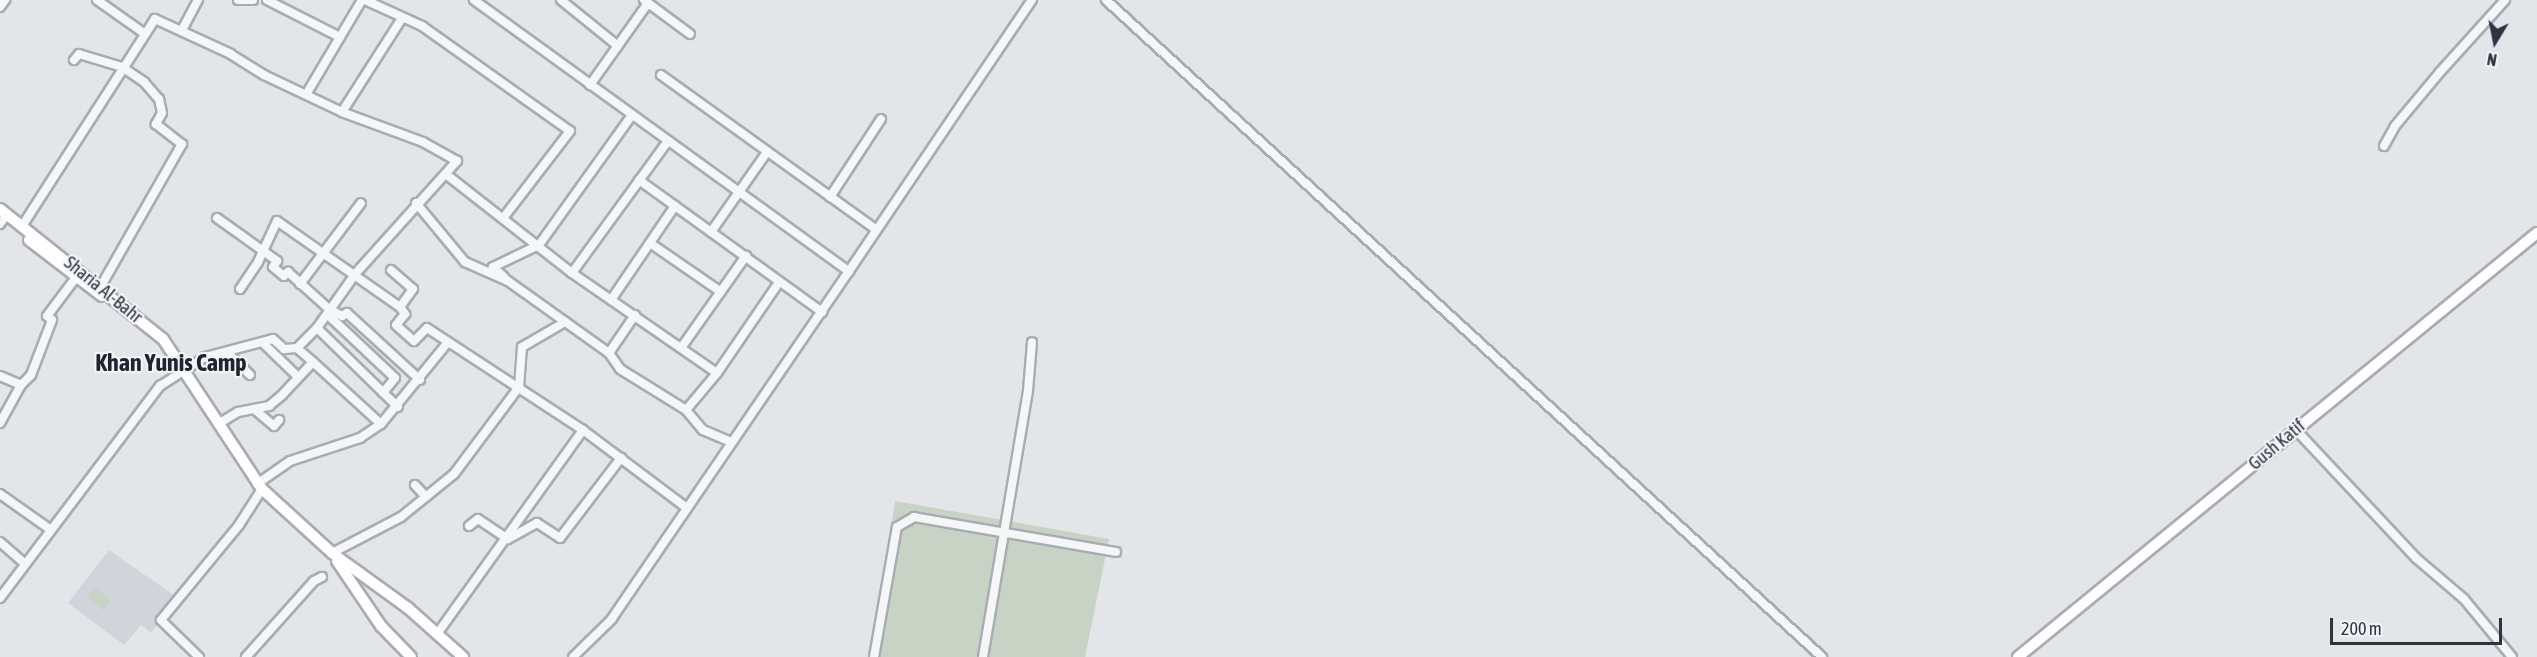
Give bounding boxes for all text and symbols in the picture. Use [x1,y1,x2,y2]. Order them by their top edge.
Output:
north arrow [2465,12,2525,72]
text: N [2486,50,2498,69]
street label: Sharia Al-Bahr [60,252,146,328]
district label: Khan Yunis Camp [95,349,247,377]
street label: Gush Katif [2244,415,2310,475]
scale bar [2333,606,2506,644]
text: 200 m [2341,618,2382,639]

